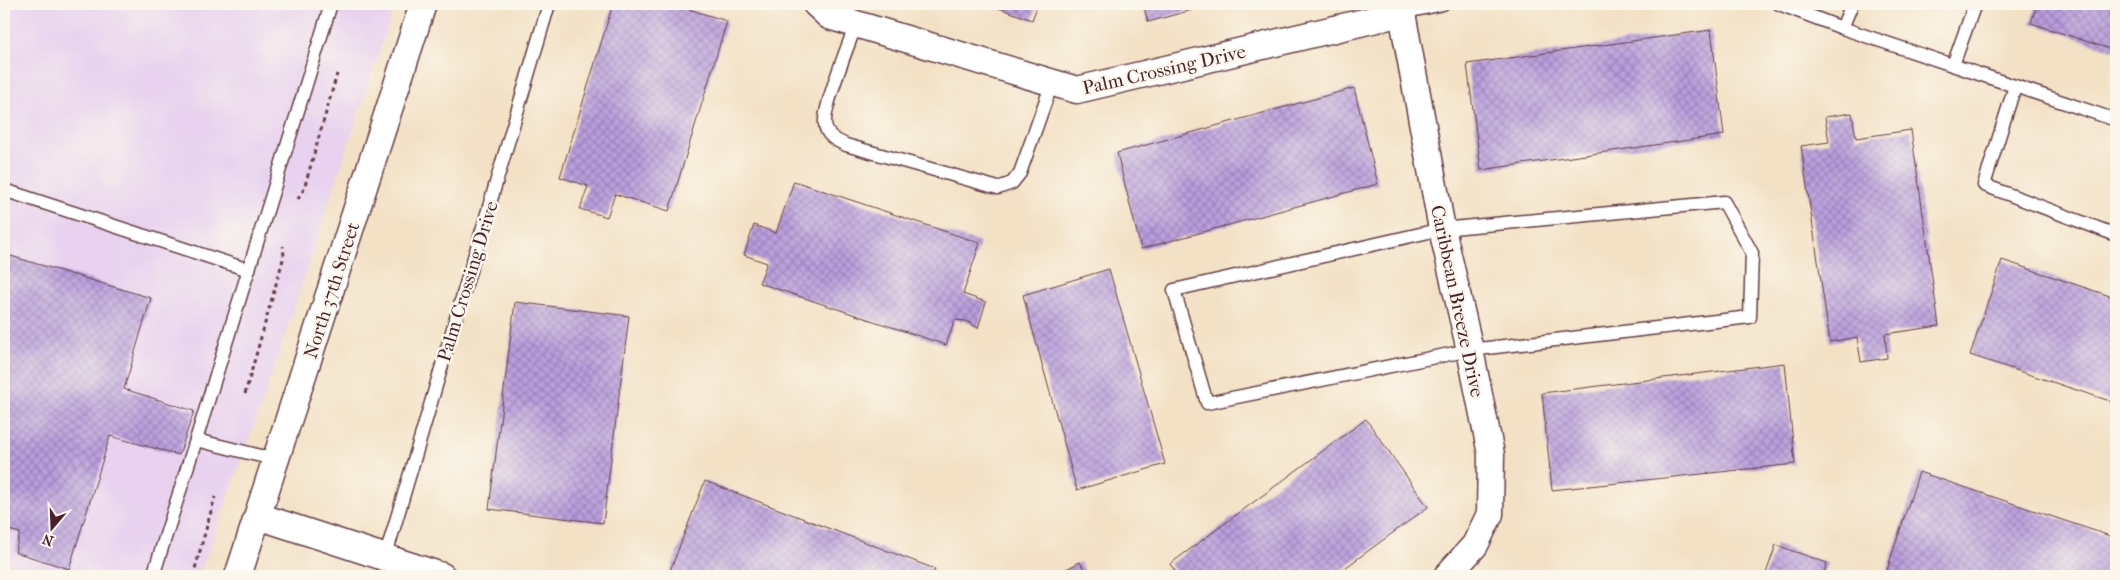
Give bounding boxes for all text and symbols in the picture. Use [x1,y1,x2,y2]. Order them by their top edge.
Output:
street label: Palm Crossing Drive [1080,40,1248,99]
street label: Palm Crossing Drive [433,198,503,364]
street label: Caribbean Breeze Drive [1426,203,1488,399]
street label: North 37th Street [300,219,364,361]
north arrow [28,502,78,552]
text: N [40,530,56,550]

